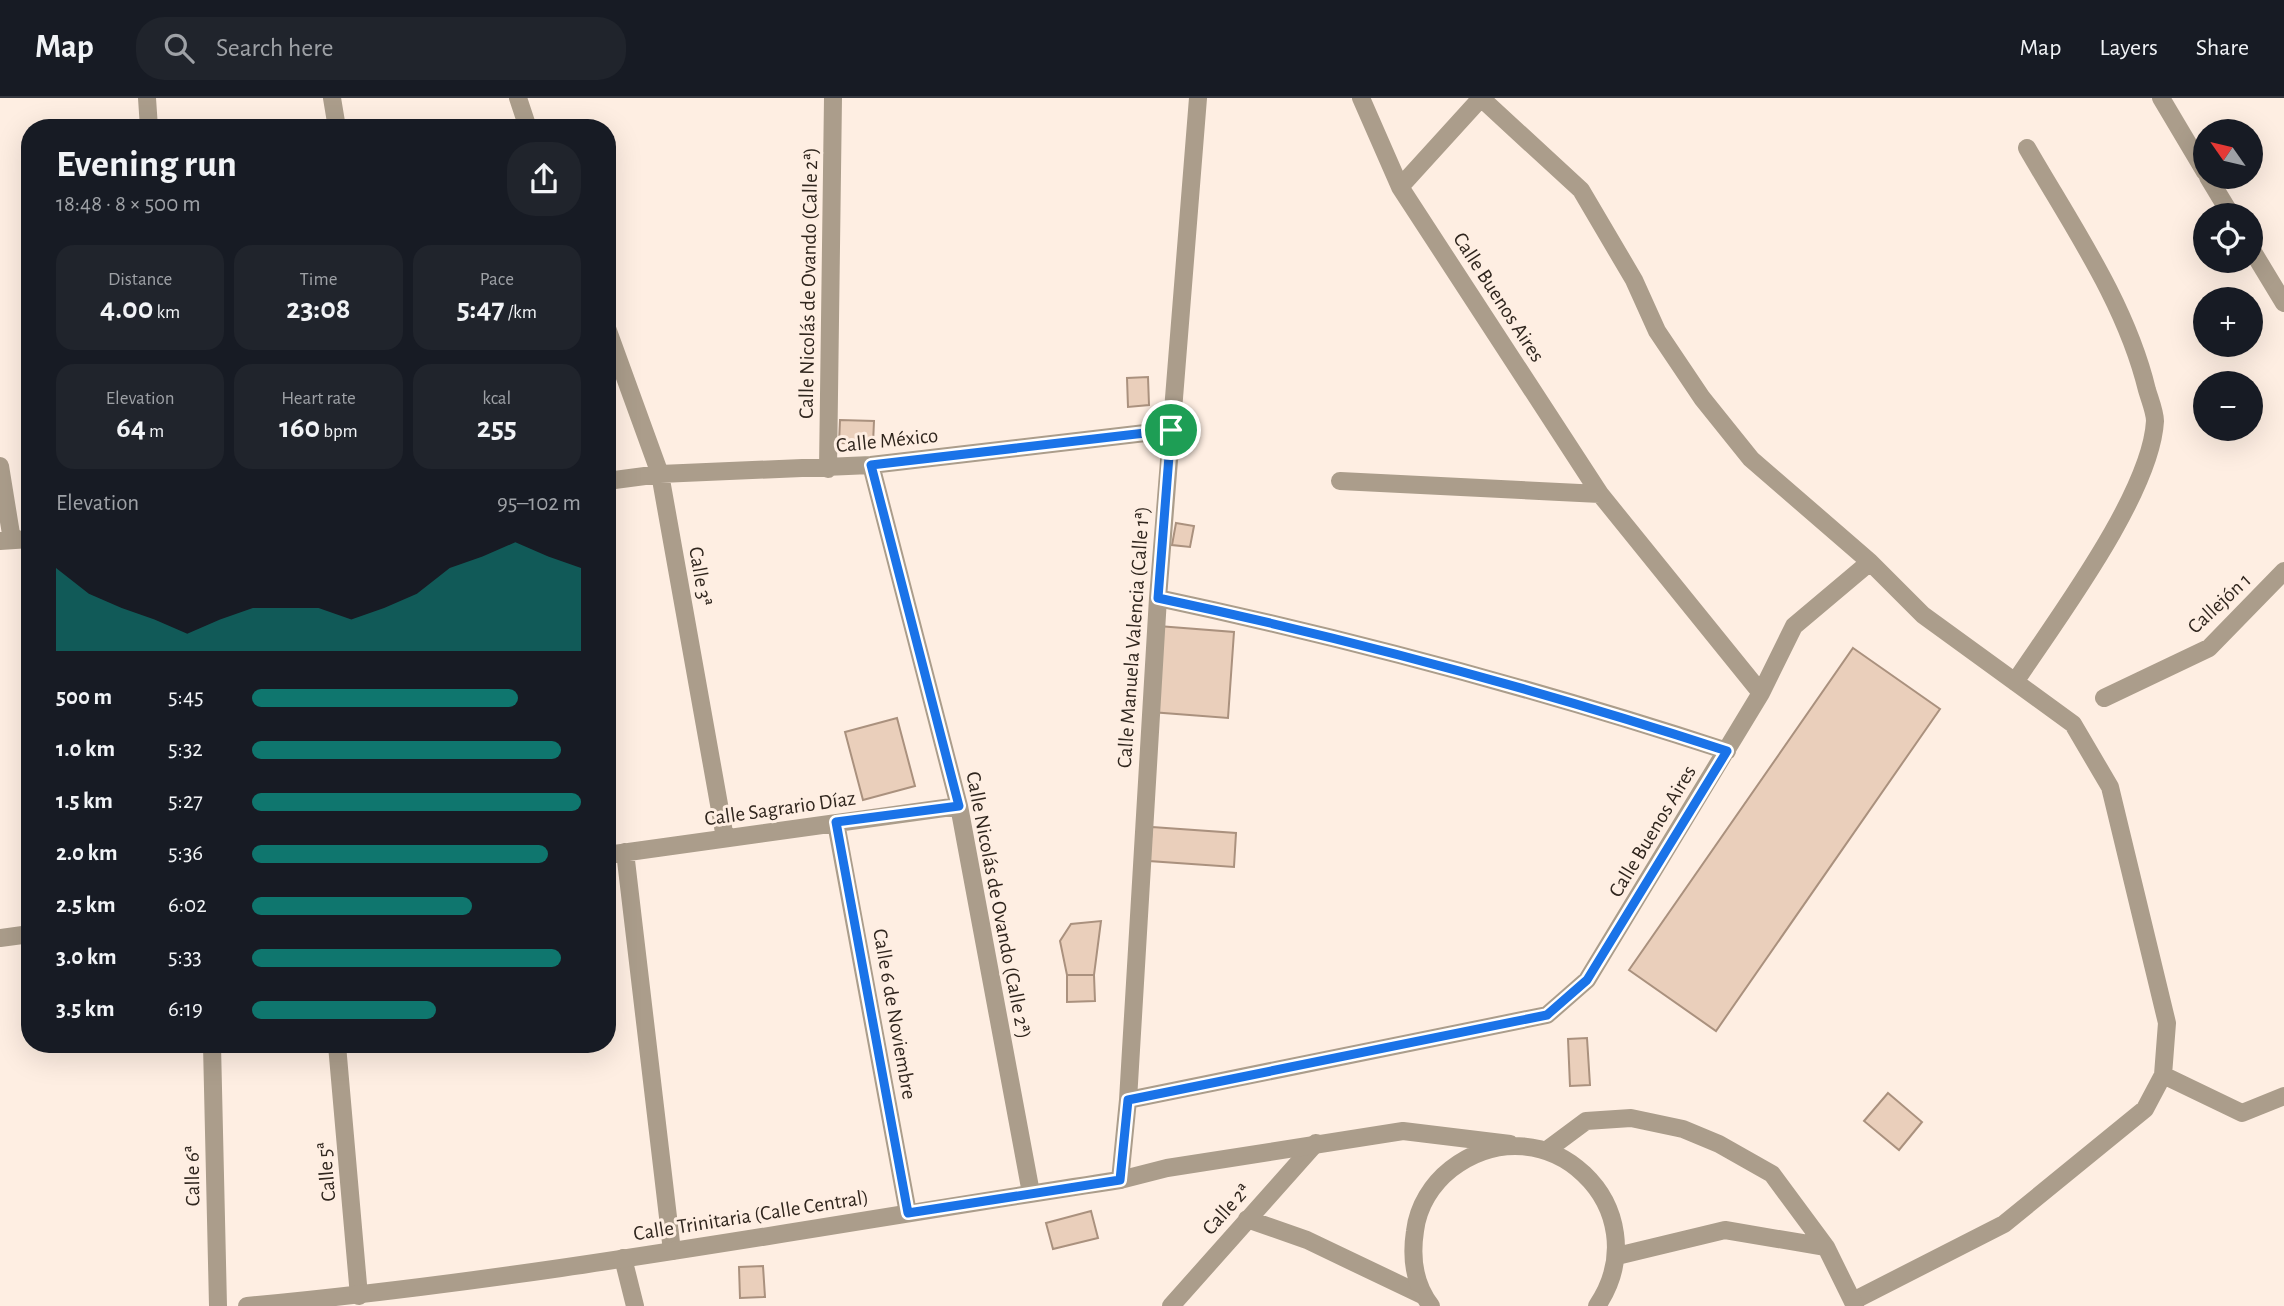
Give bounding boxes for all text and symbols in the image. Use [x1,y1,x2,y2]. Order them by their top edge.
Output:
search box [136,17,626,80]
icon: search [160,29,198,67]
text: Map [35,31,94,64]
text: Search here [216,35,334,61]
text: Map [2019,36,2061,60]
text: Layers [2099,36,2158,60]
text: Share [2196,36,2249,60]
north arrow [2193,119,2263,189]
map controls [2193,119,2263,441]
button: share [507,142,581,216]
text: Evening run [56,146,237,184]
street label: Calle Nicolás de Ovando (Calle 2ª) [796,147,821,419]
text: 18:48 · 8 × 500 m [56,193,201,216]
button: locate [2193,203,2263,273]
street label: Calle Buenos Aires [1449,229,1548,366]
text: Distance [108,270,172,289]
text: Time [300,270,337,289]
text: Pace [480,270,514,289]
button: + [2193,287,2263,357]
text: 4.00 [100,294,153,324]
text: 23:08 [286,294,351,324]
text: 5:47 [457,294,505,324]
text: km [153,303,180,322]
text: /km [505,303,537,322]
button: − [2193,371,2263,441]
text: Elevation [106,389,175,408]
text: Heart rate [281,389,356,408]
text: kcal [482,389,511,408]
pin [1141,400,1201,460]
icon: arrive [1152,411,1190,449]
text: 64 [116,413,146,443]
text: 160 [279,413,320,443]
text: 255 [477,413,517,443]
text: m [146,422,164,441]
text: bpm [320,422,358,441]
street label: Calle México [835,425,939,456]
text: Elevation [56,492,139,515]
text: 95–102 m [497,492,581,515]
street label: Calle Manuela Valencia (Calle 1ª) [1114,505,1153,769]
street label: Calle 3ª [685,545,716,607]
street label: Callejón 1 [2184,569,2255,638]
text: 500 m [56,686,112,709]
text: 5:45 [168,686,204,709]
text: 1.0 km [56,738,115,761]
text: 5:32 [168,738,203,761]
street label: Calle Buenos Aires [1605,762,1700,901]
street label: Calle Nicolás de Ovando (Calle 2ª) [962,770,1035,1041]
street label: Calle Sagrario Díaz [703,788,857,829]
text: 1.5 km [56,790,113,813]
text: 5:27 [168,790,203,813]
text: 2.0 km [56,842,118,865]
text: 5:36 [168,842,203,865]
text: 2.5 km [56,894,115,917]
text: 6:02 [168,894,207,917]
street label: Calle 6 de Noviembre [869,927,920,1101]
text: 3.0 km [56,946,117,969]
text: 5:33 [168,946,202,969]
text: 3.5 km [56,998,115,1021]
text: 6:19 [168,998,203,1021]
street label: Calle 5ª [313,1141,340,1203]
street label: Calle 6ª [181,1145,204,1207]
street label: Calle 2ª [1198,1180,1255,1239]
street label: Calle Trinitaria (Calle Central) [632,1187,870,1244]

